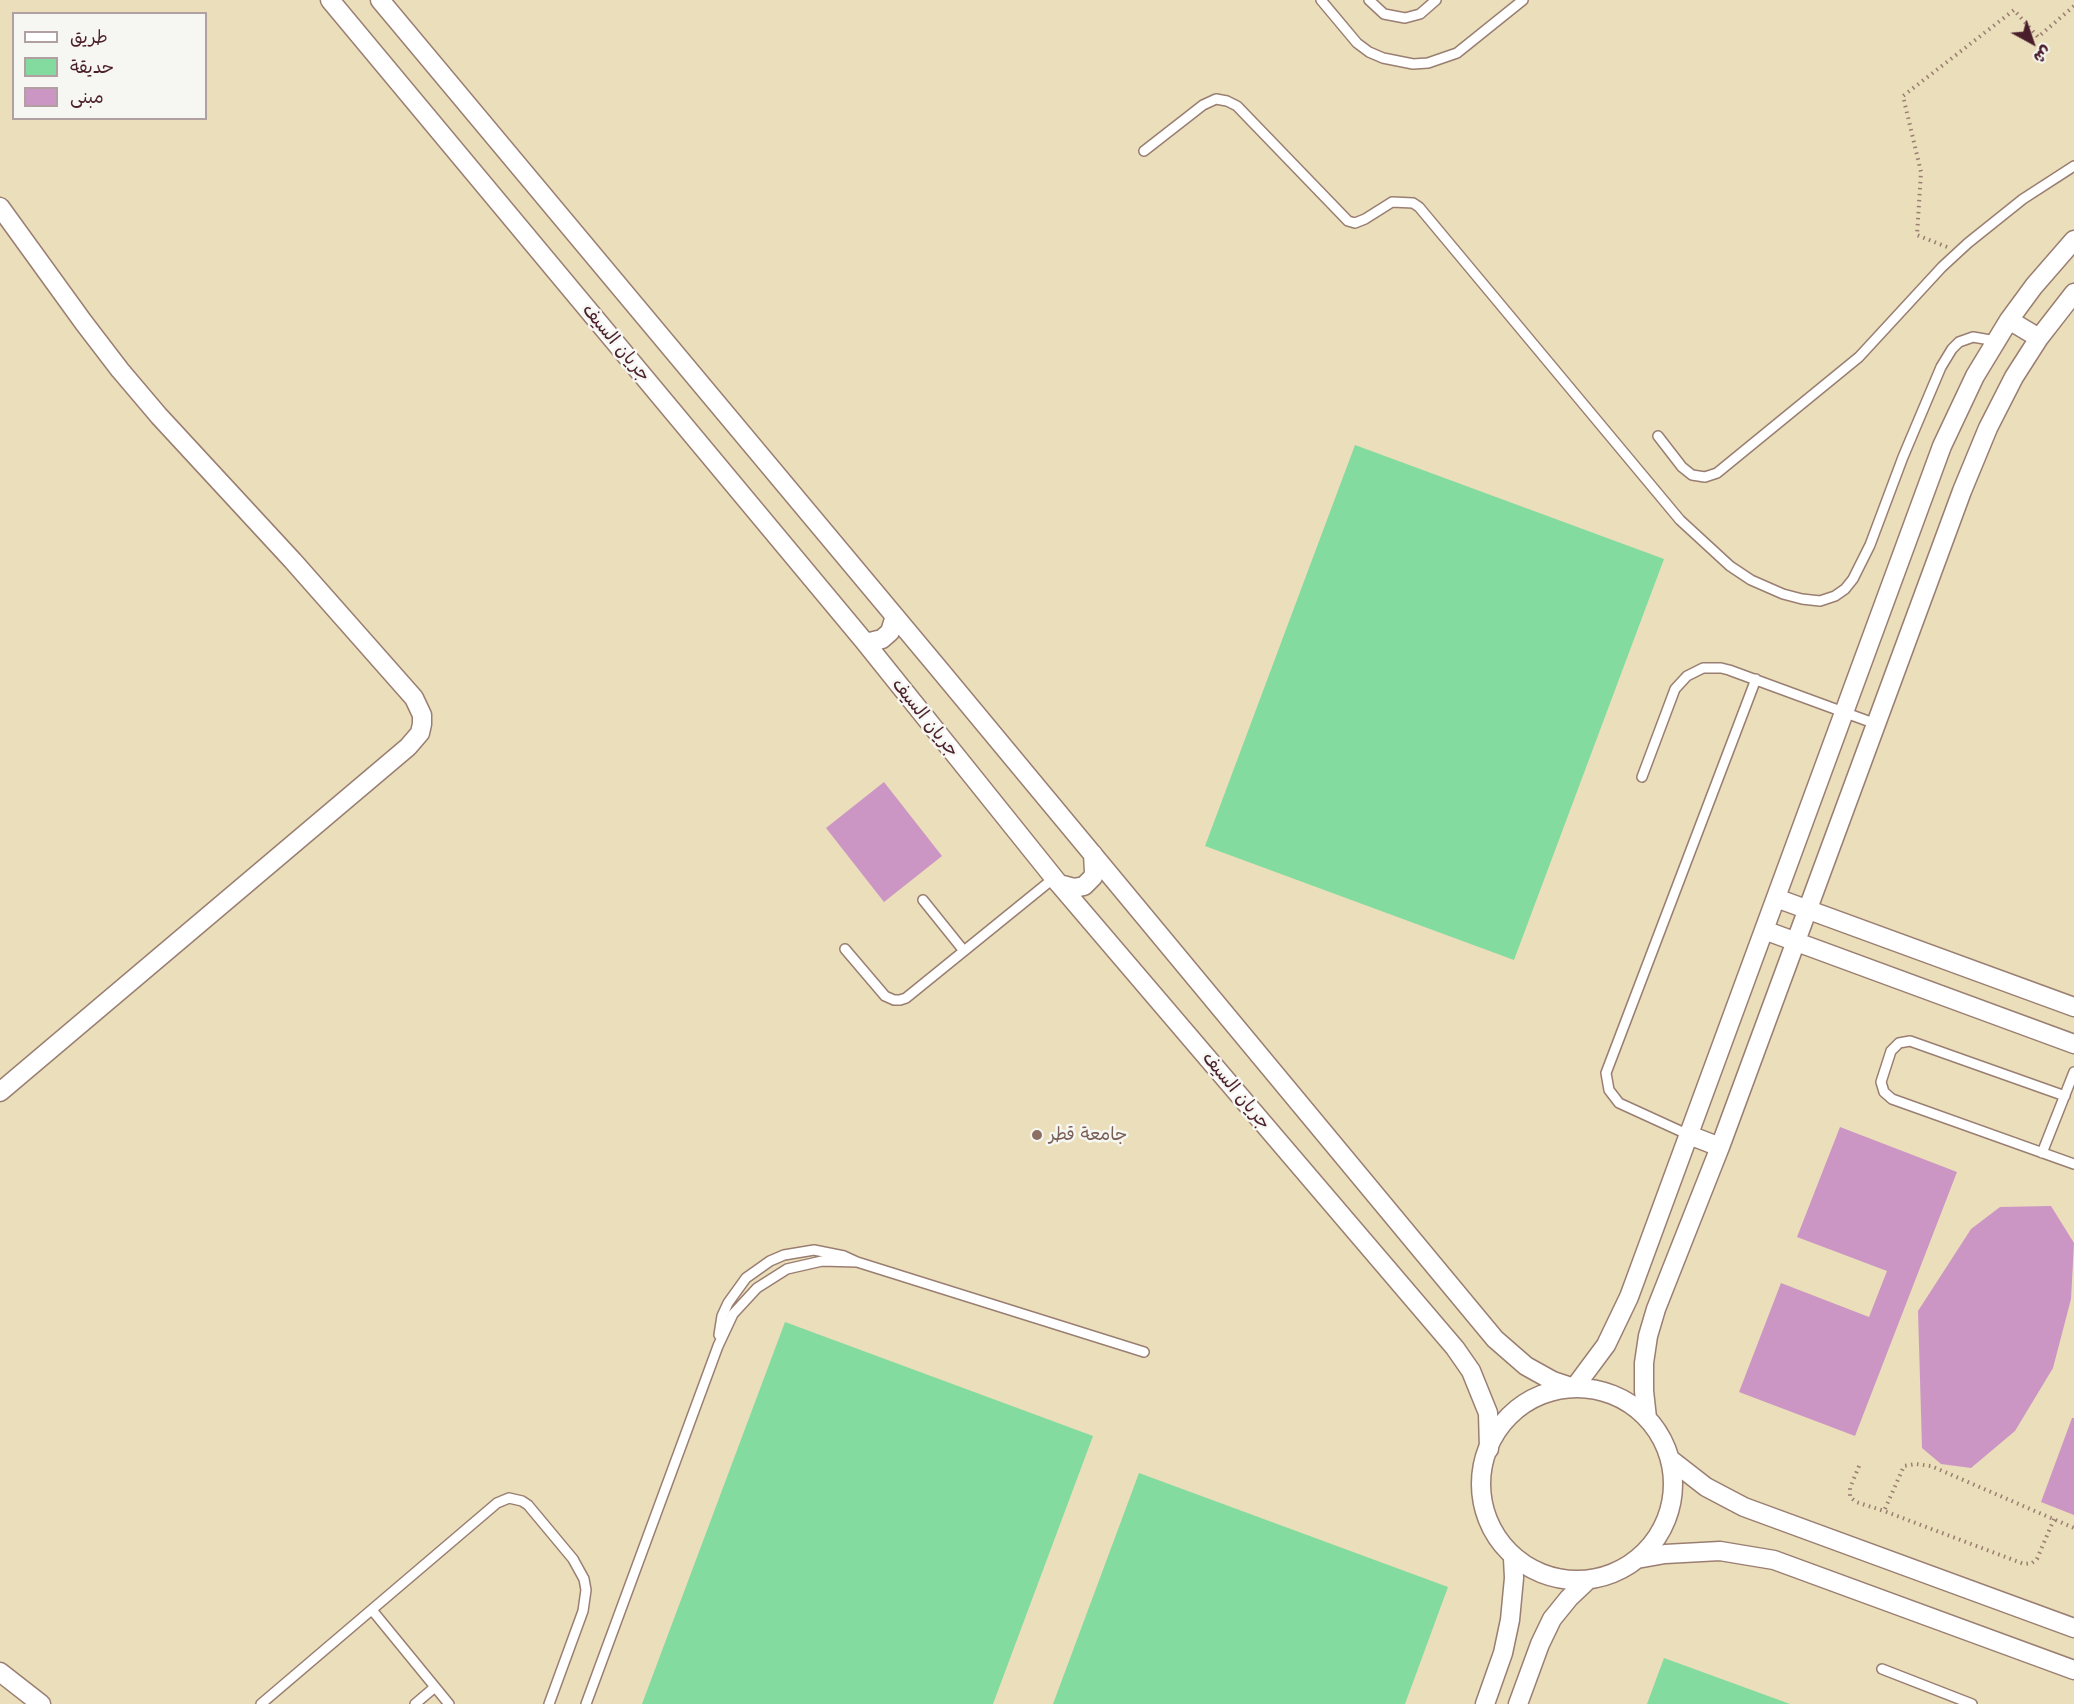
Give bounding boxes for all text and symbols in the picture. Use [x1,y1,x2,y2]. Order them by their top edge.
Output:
legend [12,12,207,120]
north arrow [2002,12,2062,72]
text: طريق [70,22,108,49]
text: ش [2029,41,2058,71]
text: حديقة [70,52,114,79]
text: مبنى [70,82,104,109]
street label: جريان السيف [577,300,655,386]
street label: جريان السيف [887,674,963,762]
street label: جريان السيف [1197,1048,1275,1134]
place label: جامعة قطر [1049,1124,1127,1146]
marker: جامعة قطر [1030,1128,1044,1142]

